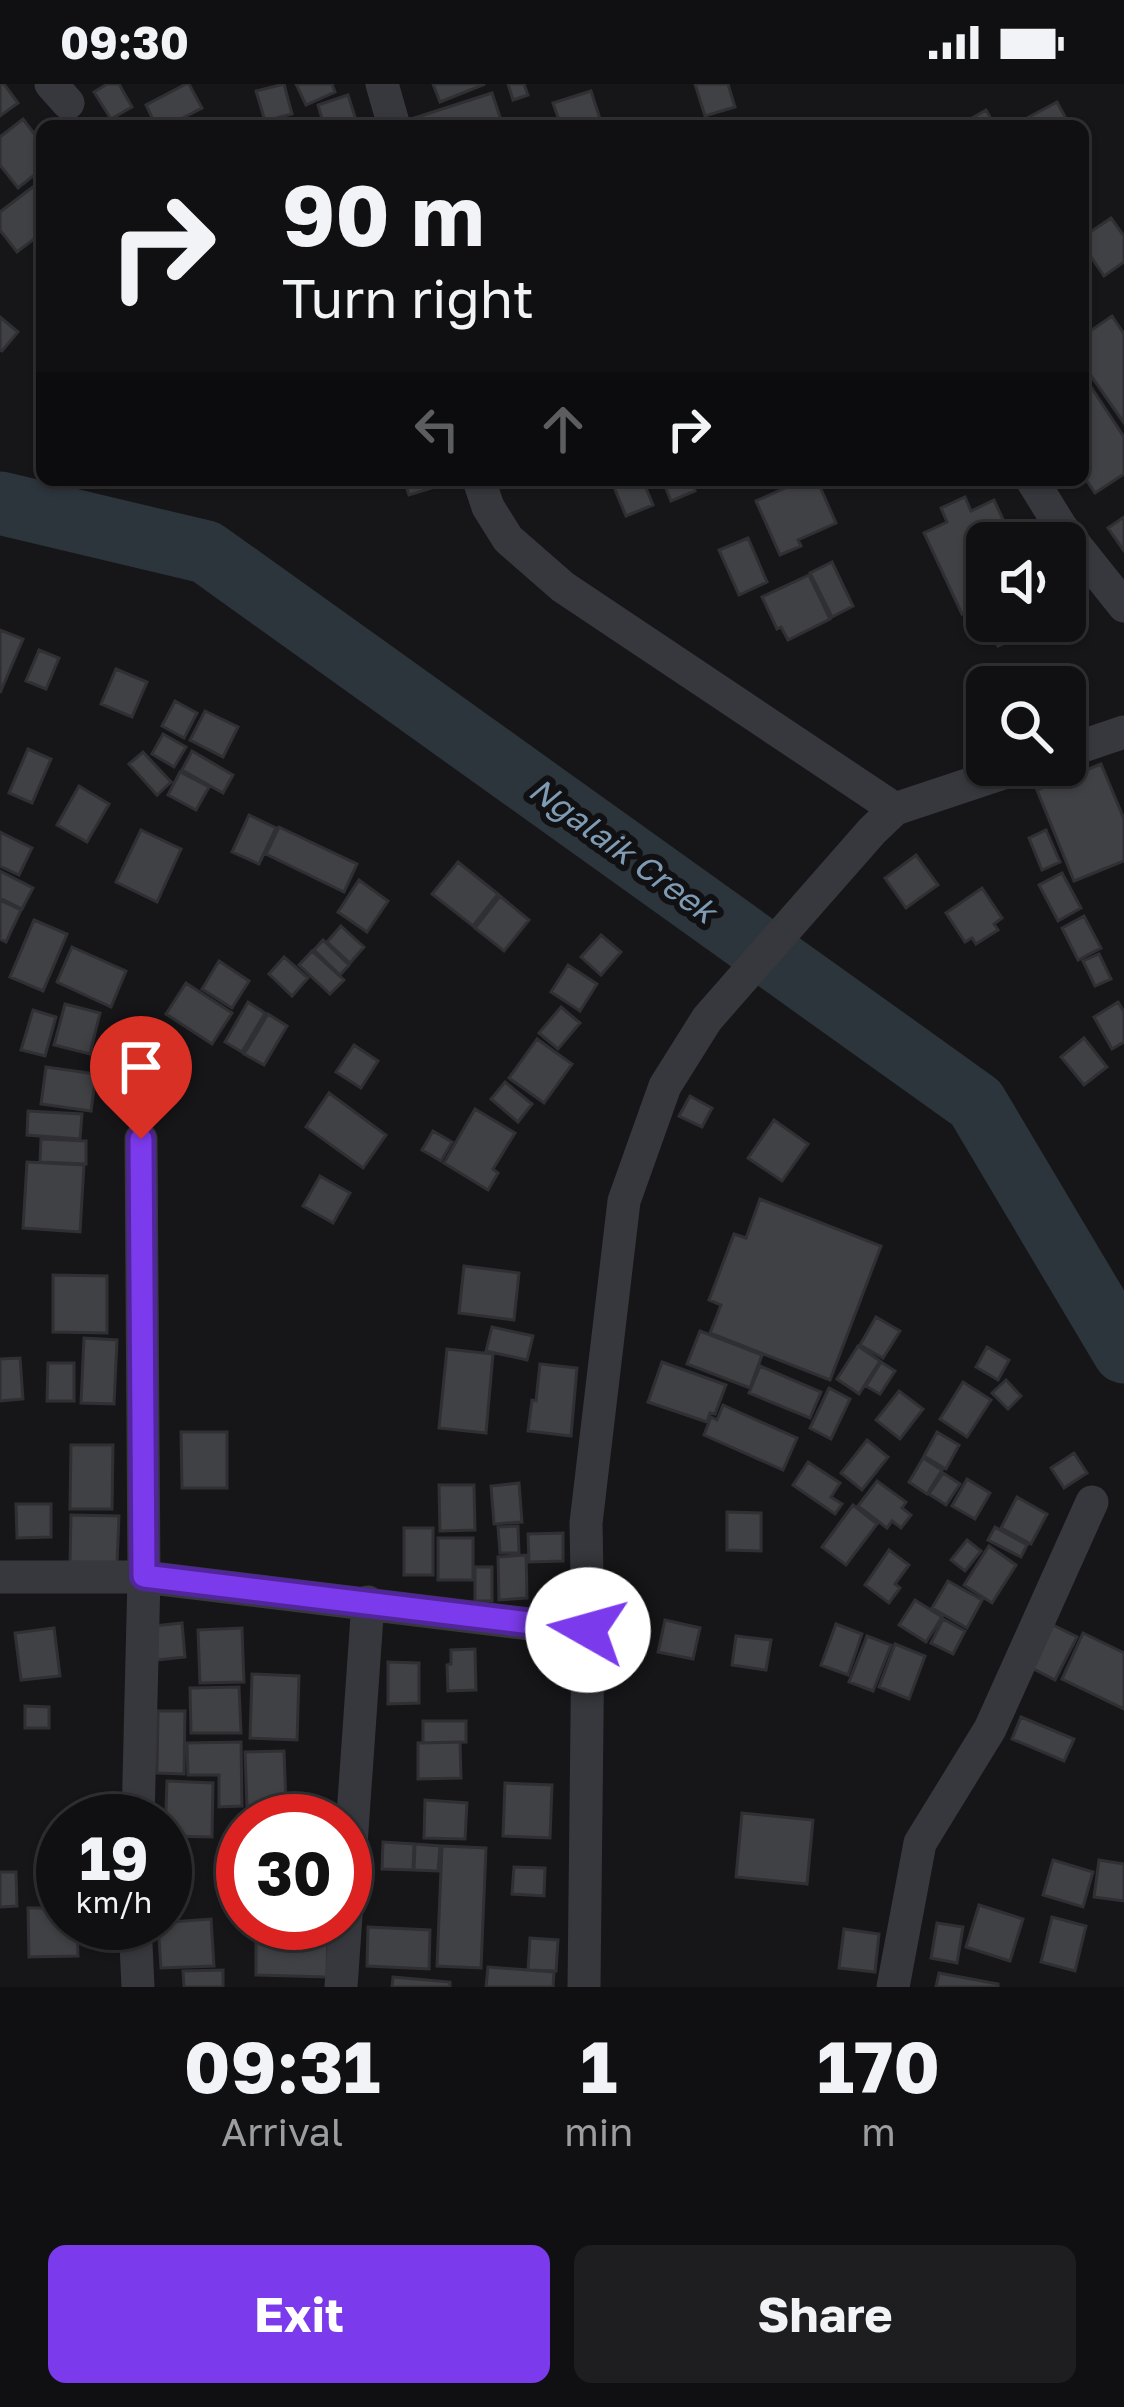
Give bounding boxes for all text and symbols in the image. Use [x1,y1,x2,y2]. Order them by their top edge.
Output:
text: 09:30 [60,15,189,69]
text: 90 m [282,164,484,264]
icon: right [84,168,240,324]
text: Turn right [282,265,534,330]
icon: left [404,396,470,462]
icon: ahead [530,396,596,462]
icon: right [656,396,722,462]
map controls [966,522,1086,786]
button: sound [966,522,1086,642]
button: search [966,666,1086,786]
water label: Ngalaik Creek [522,769,727,932]
pin [90,1016,192,1139]
icon: arrive [108,1034,174,1100]
position arrow [525,1567,651,1693]
speed limit sign: 30 [216,1794,372,1950]
text: 19 [79,1821,148,1893]
text: km/h [76,1884,152,1920]
text: 09:31 [184,2022,380,2109]
text: 1 [580,2022,617,2109]
text: 170 [817,2022,940,2109]
text: Arrival [221,2108,343,2155]
text: min [564,2108,633,2155]
text: m [861,2108,896,2155]
button: Exit [48,2245,550,2383]
button: Share [574,2245,1076,2383]

